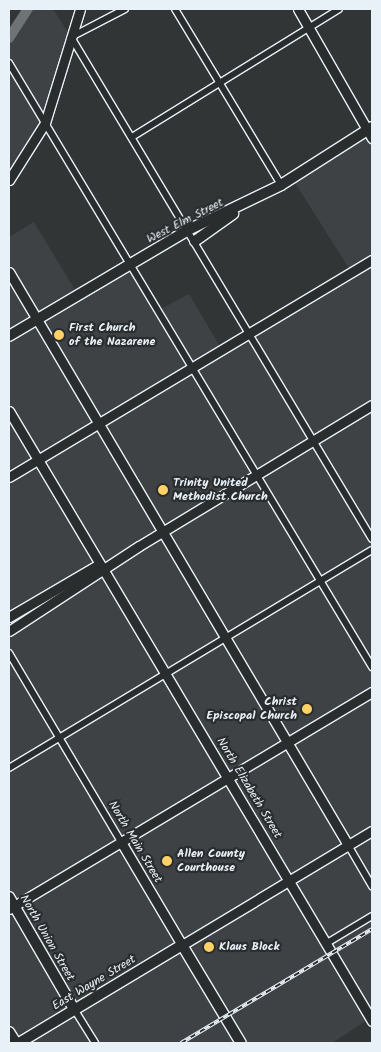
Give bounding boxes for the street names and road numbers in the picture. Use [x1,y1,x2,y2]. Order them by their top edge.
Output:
street label: West Elm Street [144,195,226,247]
street label: North Elizabeth Street [213,735,285,841]
street label: North Main Street [105,798,165,886]
street label: North Union Street [17,892,77,984]
street label: East Wayne Street [50,952,138,1014]

